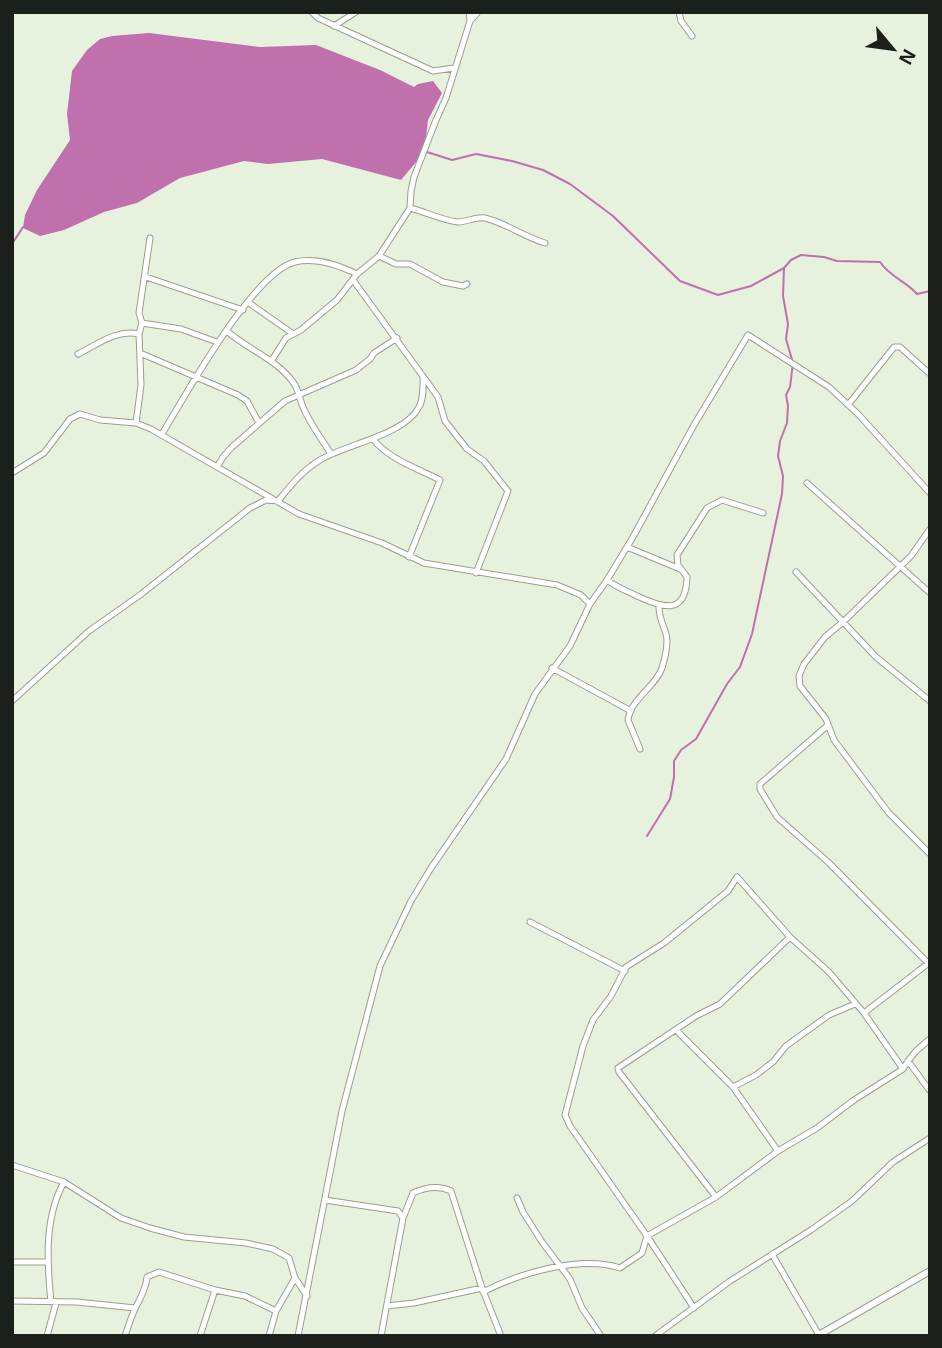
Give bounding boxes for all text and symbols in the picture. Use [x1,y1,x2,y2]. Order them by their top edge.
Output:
north arrow [858,14,928,84]
text: N [895,46,920,68]

